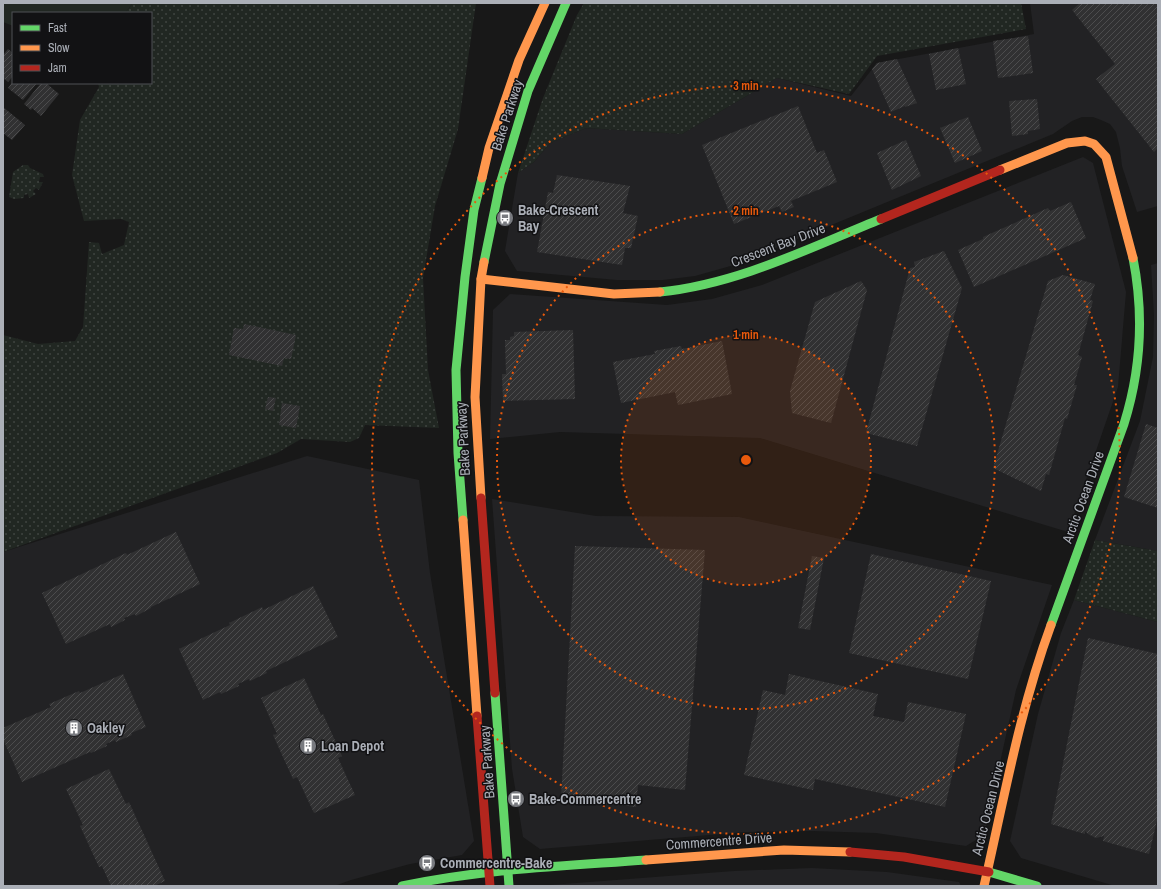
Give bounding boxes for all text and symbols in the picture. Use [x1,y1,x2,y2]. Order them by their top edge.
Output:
legend [12,12,152,84]
text: Fast [48,20,67,36]
text: Slow [48,40,70,56]
text: Jam [48,60,67,76]
street label: Bake Parkway [487,77,527,153]
text: 3 min [733,78,759,94]
place label: Bake-Crescent Bay [518,201,599,235]
text: 2 min [733,203,759,219]
bus stop icon: Bake-Crescent Bay [495,208,515,228]
street label: Crescent Bay Drive [728,219,828,271]
text: 1 min [733,327,759,343]
street label: Bake Parkway [452,402,474,476]
street label: Arctic Ocean Drive [1058,448,1108,547]
centre of rings [739,453,753,467]
building icon: Oakley [64,718,84,738]
place label: Oakley [87,719,125,737]
street label: Bake Parkway [475,725,499,799]
building icon: Loan Depot [298,736,318,756]
place label: Loan Depot [321,737,384,755]
street label: Arctic Ocean Drive [967,759,1008,858]
bus stop icon: Bake-Commercentre [506,789,526,809]
place label: Bake-Commercentre [529,790,641,808]
street label: Commercentre Drive [665,828,773,854]
bus stop icon: Commercentre-Bake [417,853,437,873]
place label: Commercentre-Bake [440,854,552,872]

